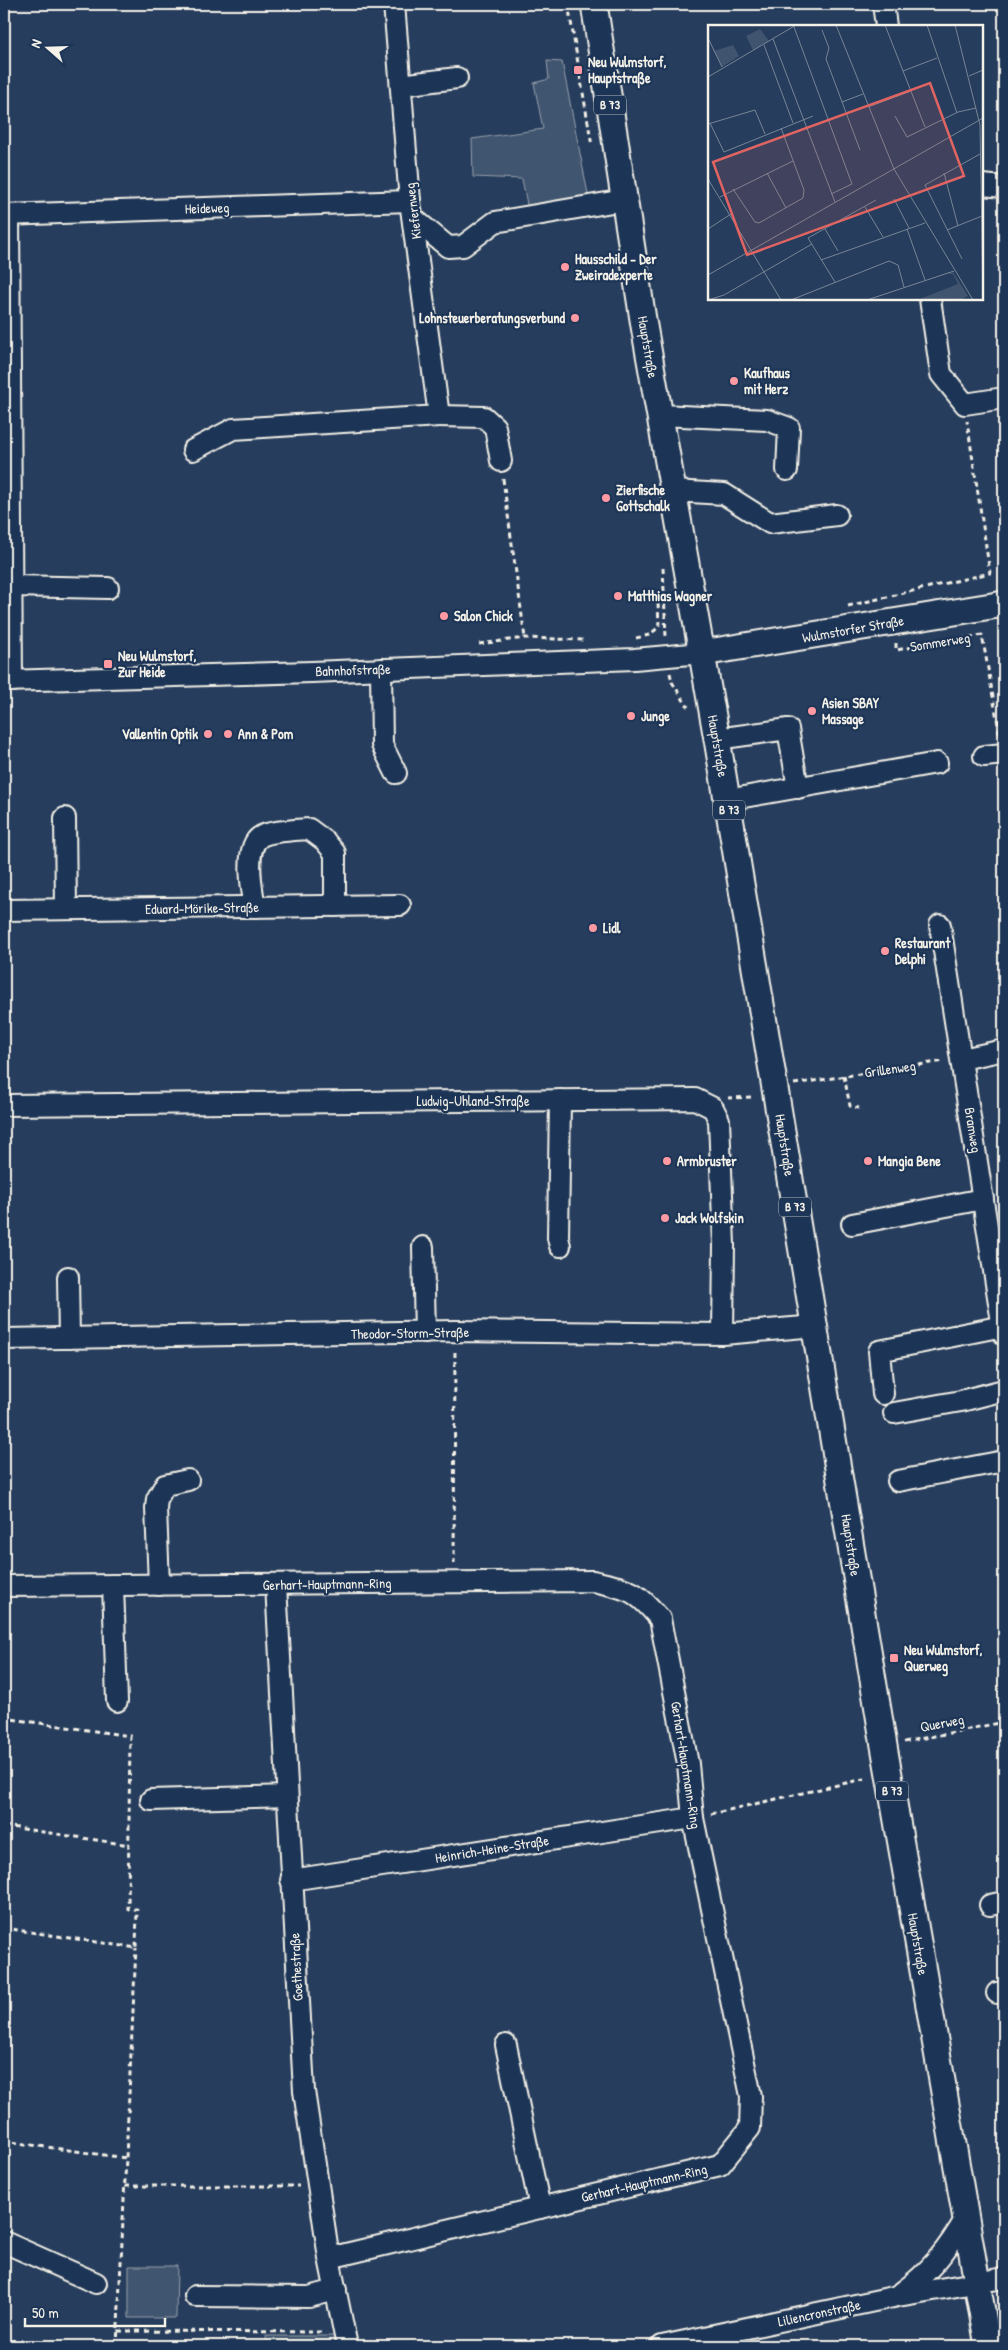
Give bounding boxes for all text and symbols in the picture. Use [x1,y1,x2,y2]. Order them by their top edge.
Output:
north arrow [22,22,72,72]
inset map [708,25,983,300]
text: N [25,36,46,50]
place label: Neu Wulmstorf, Hauptstraße [588,52,667,89]
marker: Neu Wulmstorf, Hauptstraße [572,64,584,76]
road number: B 73 [594,96,626,114]
street label: Kiefernweg [400,182,426,240]
street label: Heideweg [184,197,230,219]
place label: Hausschild - Der Zweiradexperte [575,249,657,286]
marker: Hausschild - Der Zweiradexperte [559,261,571,273]
place label: Lohnsteuerberatungsverbund [419,308,566,329]
marker: Lohnsteuerberatungsverbund [569,312,581,324]
street label: Hauptstraße [633,314,663,380]
place label: Kaufhaus mit Herz [744,363,790,398]
marker: Kaufhaus mit Herz [728,375,740,387]
place label: Zierfische Gottschalk [616,480,670,515]
marker: Zierfische Gottschalk [600,492,612,504]
place label: Matthias Wagner [628,586,713,607]
marker: Matthias Wagner [612,590,624,602]
place label: Salon Chick [454,606,513,625]
marker: Salon Chick [438,610,450,622]
street label: Wulmstorfer Straße [801,610,906,648]
street label: Sommerweg [909,627,971,657]
place label: Neu Wulmstorf, Zur Heide [118,646,197,681]
marker: Neu Wulmstorf, Zur Heide [102,658,114,670]
street label: Bahnhofstraße [315,659,391,681]
place label: Asien SBAY Massage [822,693,880,730]
marker: Asien SBAY Massage [806,705,818,717]
place label: Junge [641,706,670,727]
marker: Junge [625,710,637,722]
street label: Hauptstraße [703,713,733,779]
place label: Vallentin Optik [122,724,198,745]
place label: Ann & Pom [238,724,294,743]
marker: Vallentin Optik [202,728,214,740]
marker: Ann & Pom [222,728,234,740]
road number: B 73 [713,800,745,820]
street label: Eduard-Mörike-Straße [145,897,260,919]
place label: Lidl [603,918,621,937]
marker: Lidl [587,922,599,934]
place label: Restaurant Delphi [895,933,951,970]
marker: Restaurant Delphi [879,945,891,957]
street label: Grillenweg [863,1056,917,1082]
street label: Ludwig-Uhland-Straße [416,1091,530,1111]
street label: Bramweg [960,1106,986,1154]
street label: Hauptstraße [770,1113,800,1178]
place label: Armbruster [677,1151,737,1170]
place label: Mangia Bene [878,1151,941,1172]
marker: Armbruster [661,1155,673,1167]
marker: Mangia Bene [862,1155,874,1167]
road number: B 73 [779,1198,811,1216]
place label: Jack Wolfskin [675,1208,744,1227]
marker: Jack Wolfskin [659,1212,671,1224]
street label: Theodor-Storm-Straße [351,1322,470,1344]
street label: Hauptstraße [836,1513,866,1578]
street label: Gerhart-Hauptmann-Ring [262,1573,392,1595]
place label: Neu Wulmstorf, Querweg [904,1640,983,1677]
marker: Neu Wulmstorf, Querweg [888,1652,900,1664]
street label: Gerhart-Hauptmann-Ring [666,1700,706,1830]
street label: Querweg [918,1709,966,1737]
road number: B 73 [876,1782,908,1800]
street label: Heinrich-Heine-Straße [434,1830,551,1868]
street label: Hauptstraße [903,1911,933,1977]
street label: Goethestraße [284,1932,308,2002]
street label: Gerhart-Hauptmann-Ring [579,2159,709,2207]
street label: Liliencronstraße [776,2294,863,2332]
scale bar [25,2295,165,2327]
text: 50 m [32,2302,59,2323]

